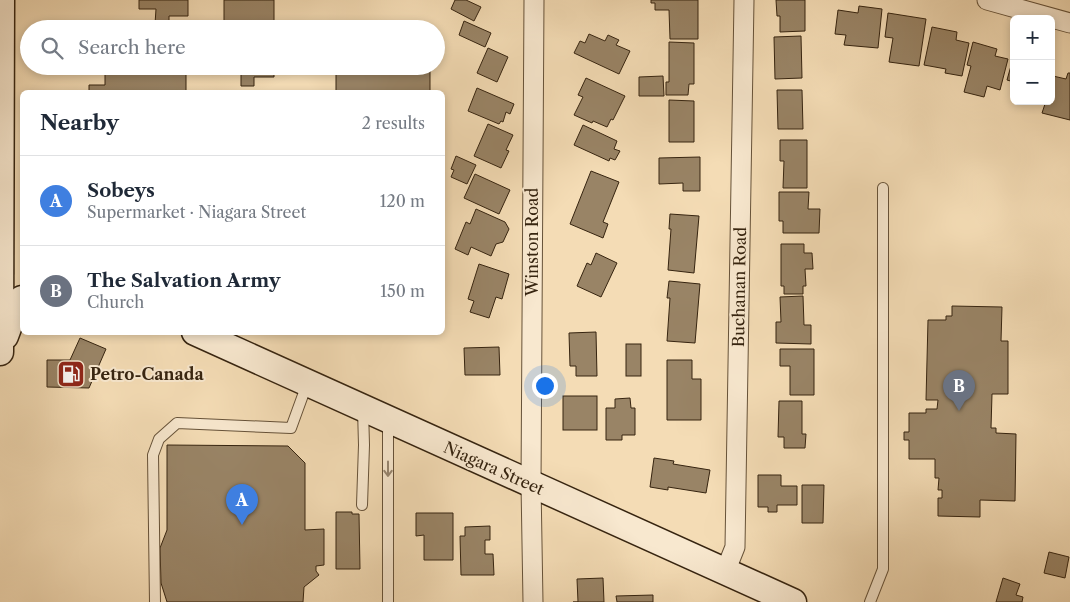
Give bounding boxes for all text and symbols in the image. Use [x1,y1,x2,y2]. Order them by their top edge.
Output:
map controls [1010,15,1055,105]
button: + [1010,15,1055,60]
search box [20,20,445,75]
icon: search [38,34,66,62]
text: Search here [78,36,186,59]
button: − [1010,60,1055,105]
text: Nearby [40,110,119,135]
text: 2 results [362,113,425,133]
text: Sobeys [87,179,155,202]
street label: Winston Road [522,187,542,297]
text: A [50,191,62,211]
text: 120 m [380,191,425,211]
text: Supermarket · Niagara Street [87,202,306,222]
street label: Buchanan Road [728,226,750,347]
text: The Salvation Army [87,269,280,292]
text: B [50,281,62,301]
text: 150 m [380,281,425,301]
text: Church [87,292,144,312]
fuel station icon: Petro-Canada [56,359,86,389]
place label: Petro-Canada [90,364,204,384]
pin: B [943,370,975,411]
your location [532,373,558,399]
street label: Niagara Street [441,437,548,499]
one-way arrow [383,460,393,476]
pin: A [226,484,258,525]

